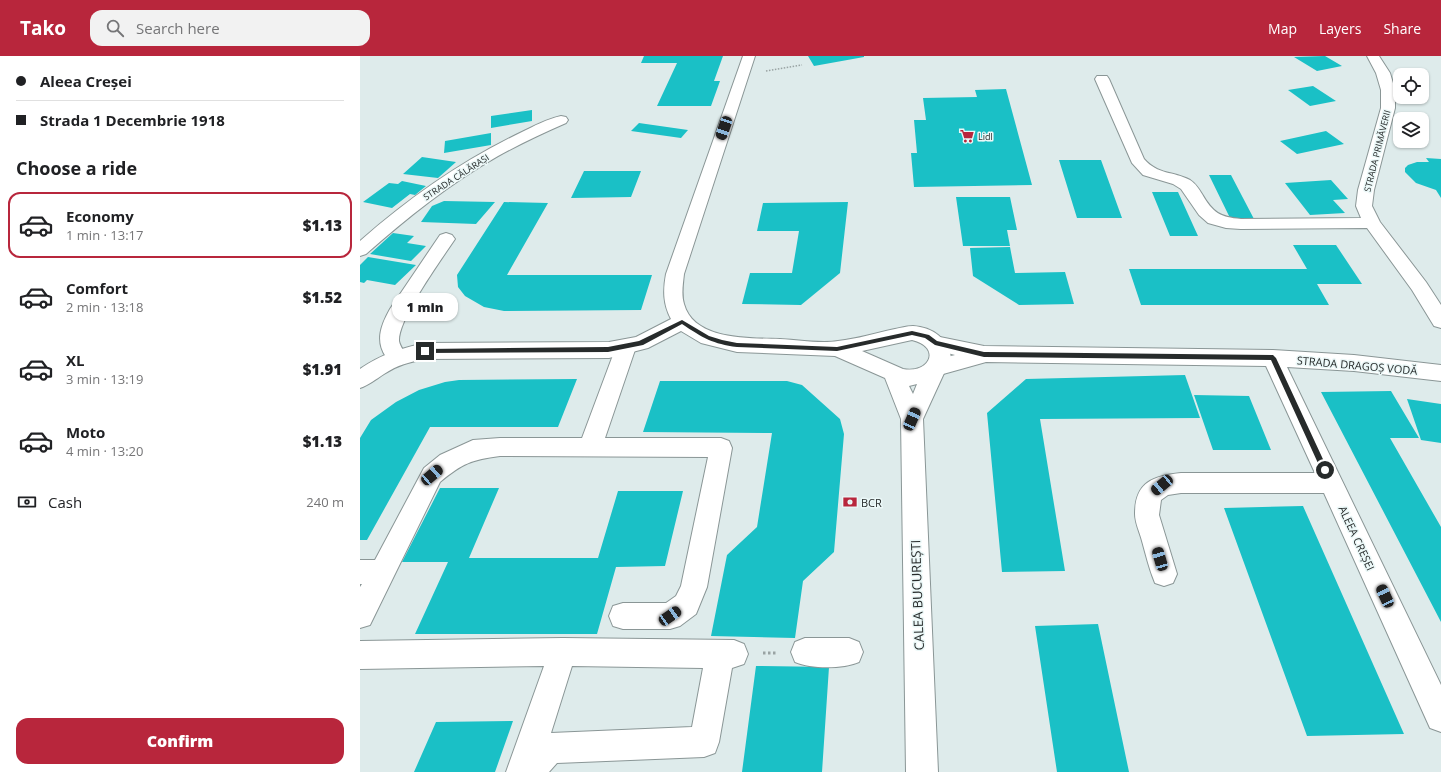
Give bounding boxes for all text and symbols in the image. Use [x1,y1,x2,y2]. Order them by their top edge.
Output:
search box [90,10,370,46]
text: Tako [20,15,66,41]
icon: search [104,17,126,39]
text: Search here [136,18,220,38]
text: Map [1268,19,1297,38]
text: Layers [1319,19,1361,38]
text: Share [1383,19,1421,38]
map controls [1393,68,1429,148]
button: locate [1393,68,1429,104]
text: Aleea Creșei [40,71,132,91]
street label: STRADA PRIMĂVERII [1361,109,1393,193]
text: Strada 1 Decembrie 1918 [40,110,225,130]
button: layers [1393,112,1429,148]
car [714,115,734,141]
supermarket icon: Lidl [959,128,975,144]
place label: Lidl [978,130,993,143]
street label: STRADA CĂLĂRAȘI [421,151,491,203]
text: Choose a ride [16,156,137,180]
text: Economy [66,206,134,226]
icon: car [18,207,54,243]
text: $1.13 [303,215,342,235]
text: 1 min · 13:17 [66,226,143,244]
text: Comfort [66,278,128,298]
icon: car [18,279,54,315]
text: $1.52 [303,287,342,307]
callout: 1 min [392,293,458,321]
text: 2 min · 13:18 [66,298,143,316]
text: 1 min [407,298,443,316]
route end [416,342,434,360]
text: XL [66,350,84,370]
icon: car [18,351,54,387]
street label: STRADA DRAGOȘ VODĂ [1296,352,1418,378]
text: $1.91 [303,359,342,379]
text: 3 min · 13:19 [66,370,143,388]
car [902,406,922,432]
text: Moto [66,422,105,442]
icon: car [18,423,54,459]
text: $1.13 [303,431,342,451]
text: 4 min · 13:20 [66,442,143,460]
route start [1316,461,1334,479]
car [419,463,445,487]
car [1149,473,1175,497]
icon: cash [16,491,38,513]
text: Cash [48,492,82,512]
text: 240 m [306,493,344,511]
bank icon: BCR [842,494,858,510]
place label: BCR [861,495,882,510]
street label: ALEEA CREȘEI [1335,503,1379,573]
street label: CALEA BUCUREȘTI [906,539,928,651]
car [1151,546,1169,572]
car [1374,583,1396,609]
car [657,604,683,628]
button: Confirm [16,718,344,764]

